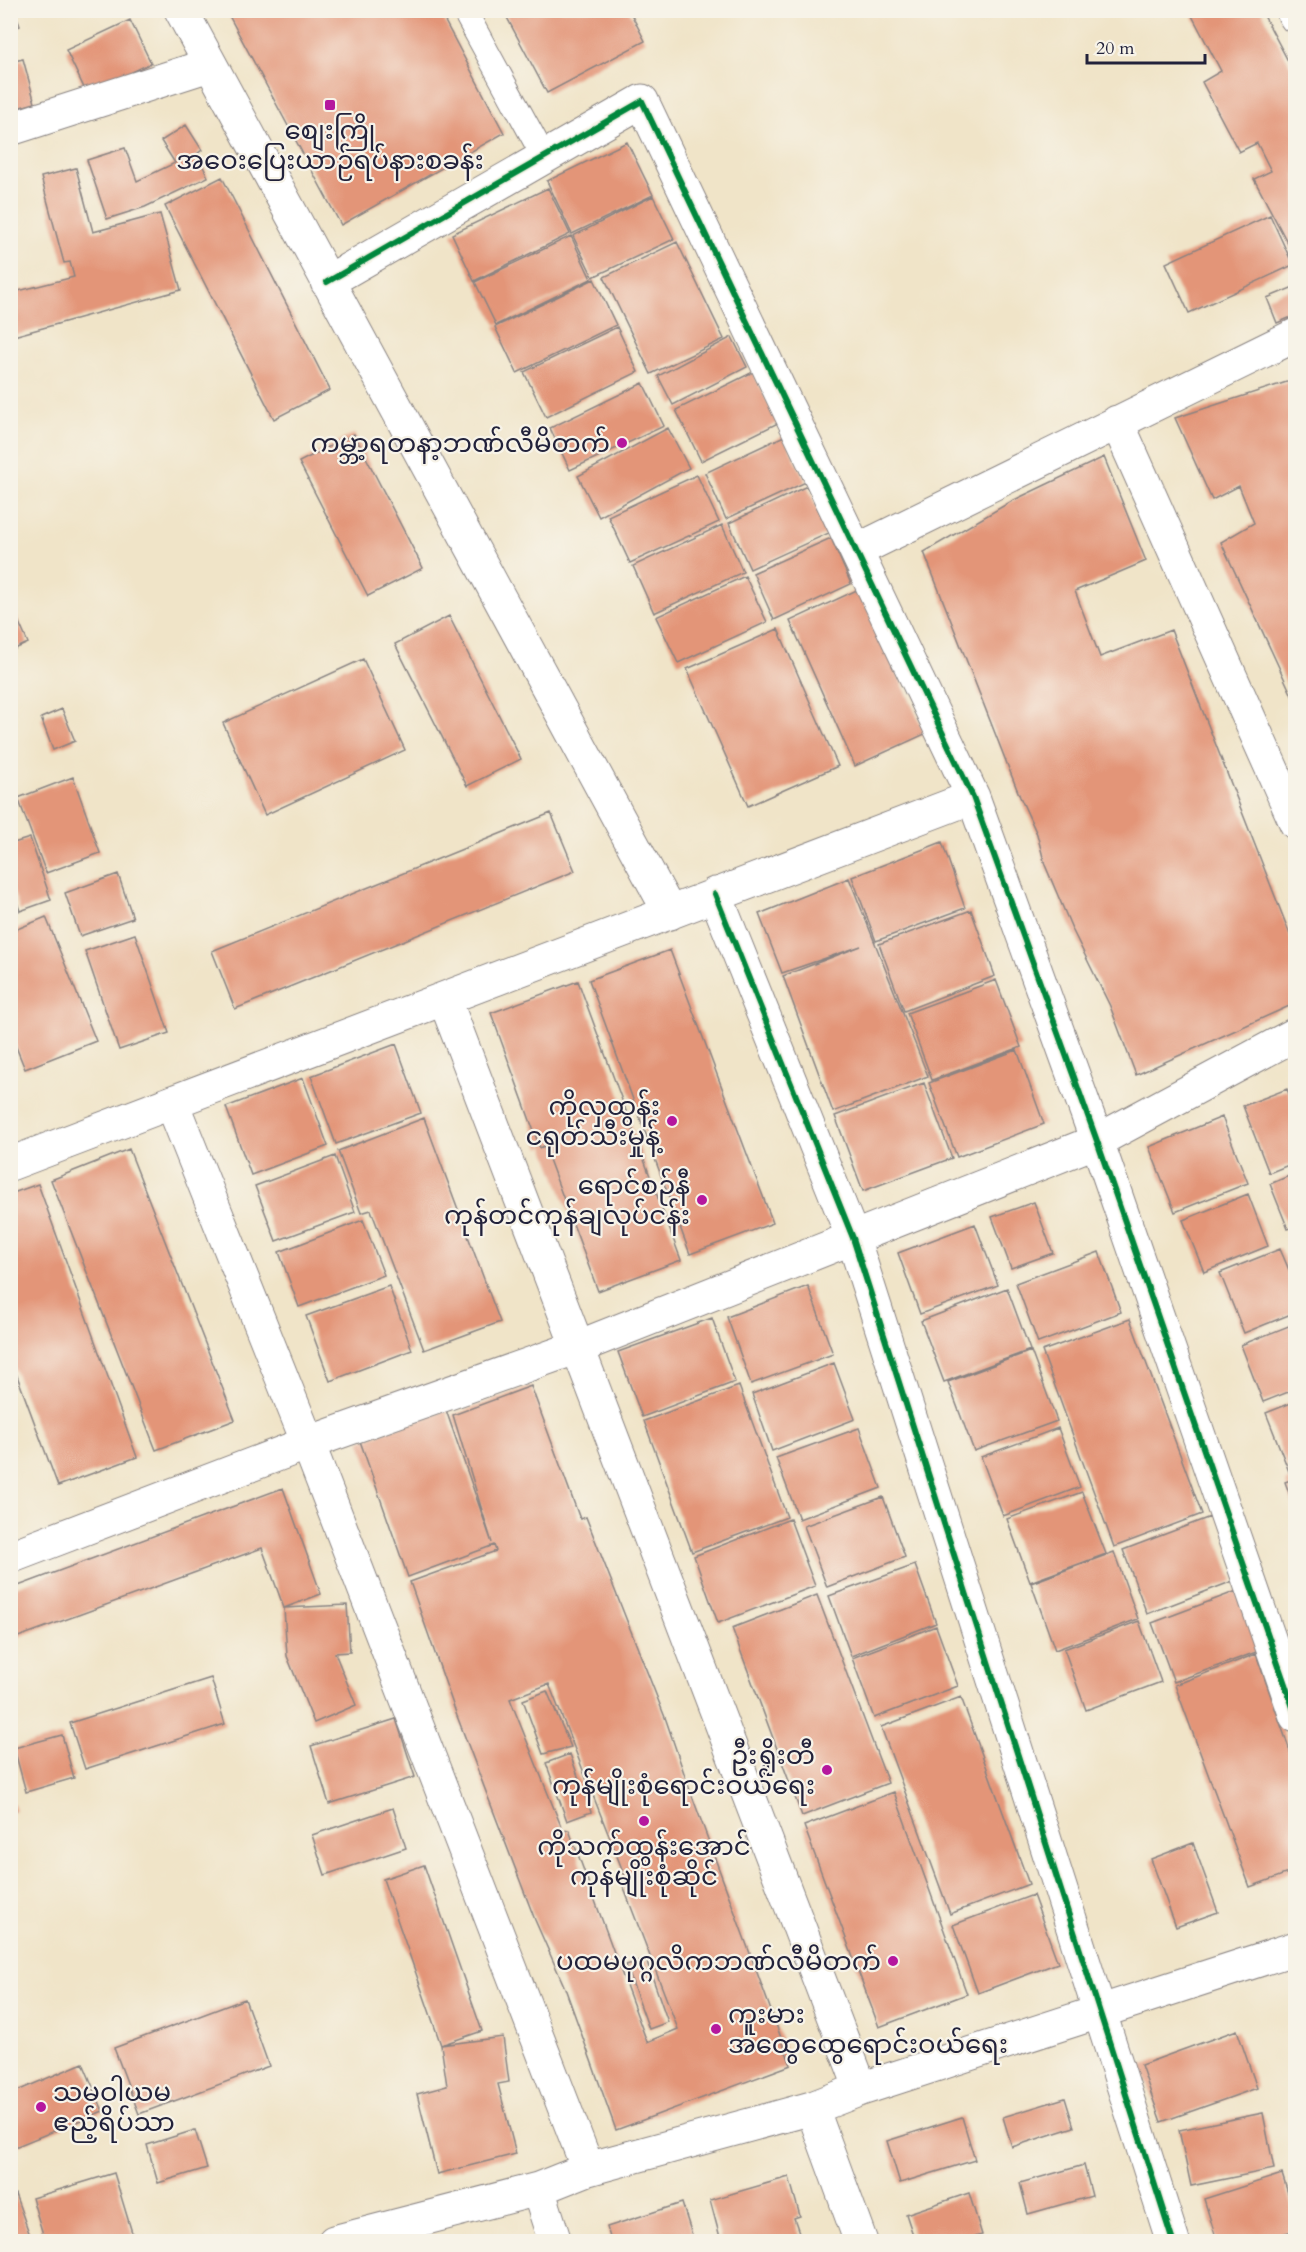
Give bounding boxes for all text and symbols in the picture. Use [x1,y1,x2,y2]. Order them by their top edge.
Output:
scale bar [1087,27,1206,65]
text: 20 m [1096,36,1135,61]
marker: စျေးကြို အဝေးပြေးယာဉ်ရပ်နားစခန်း [323,98,337,112]
place label: စျေးကြို အဝေးပြေးယာဉ်ရပ်နားစခန်း [176,113,484,181]
place label: ကမ္ဘာ့ရတနာ့ဘဏ်လီမိတက် [310,426,610,464]
marker: ကမ္ဘာ့ရတနာ့ဘဏ်လီမိတက် [615,436,629,450]
place label: ကိုလှထွန်း ငရုတ်သီးမှုန့် [526,1089,664,1157]
marker: ကိုလှထွန်း ငရုတ်သီးမှုန့် [665,1114,679,1128]
place label: ရောင်စဉ်နီ ကုန်တင်ကုန်ချလုပ်ငန်း [444,1168,690,1236]
marker: ရောင်စဉ်နီ ကုန်တင်ကုန်ချလုပ်ငန်း [695,1193,709,1207]
place label: ဦးရှိုးတီ ကုန်မျိုးစုံရောင်းဝယ်ရေး [552,1738,815,1806]
marker: ဦးရှိုးတီ ကုန်မျိုးစုံရောင်းဝယ်ရေး [820,1763,834,1777]
marker: ကိုသက်ထွန်းအောင် ကုန်မျိုးစုံဆိုင် [637,1814,651,1828]
place label: ကိုသက်ထွန်းအောင် ကုန်မျိုးစုံဆိုင် [537,1829,751,1897]
place label: ပထမပုဂ္ဂလိကဘဏ်လီမိတက် [556,1944,881,1982]
marker: ပထမပုဂ္ဂလိကဘဏ်လီမိတက် [886,1954,900,1968]
place label: ကူးမား အထွေထွေရောင်းဝယ်ရေး [728,1997,1008,2065]
marker: ကူးမား အထွေထွေရောင်းဝယ်ရေး [709,2022,723,2036]
place label: သမဝါယမ ဧည့်ရိပ်သာ [53,2075,175,2143]
marker: သမဝါယမ ဧည့်ရိပ်သာ [34,2100,48,2114]

